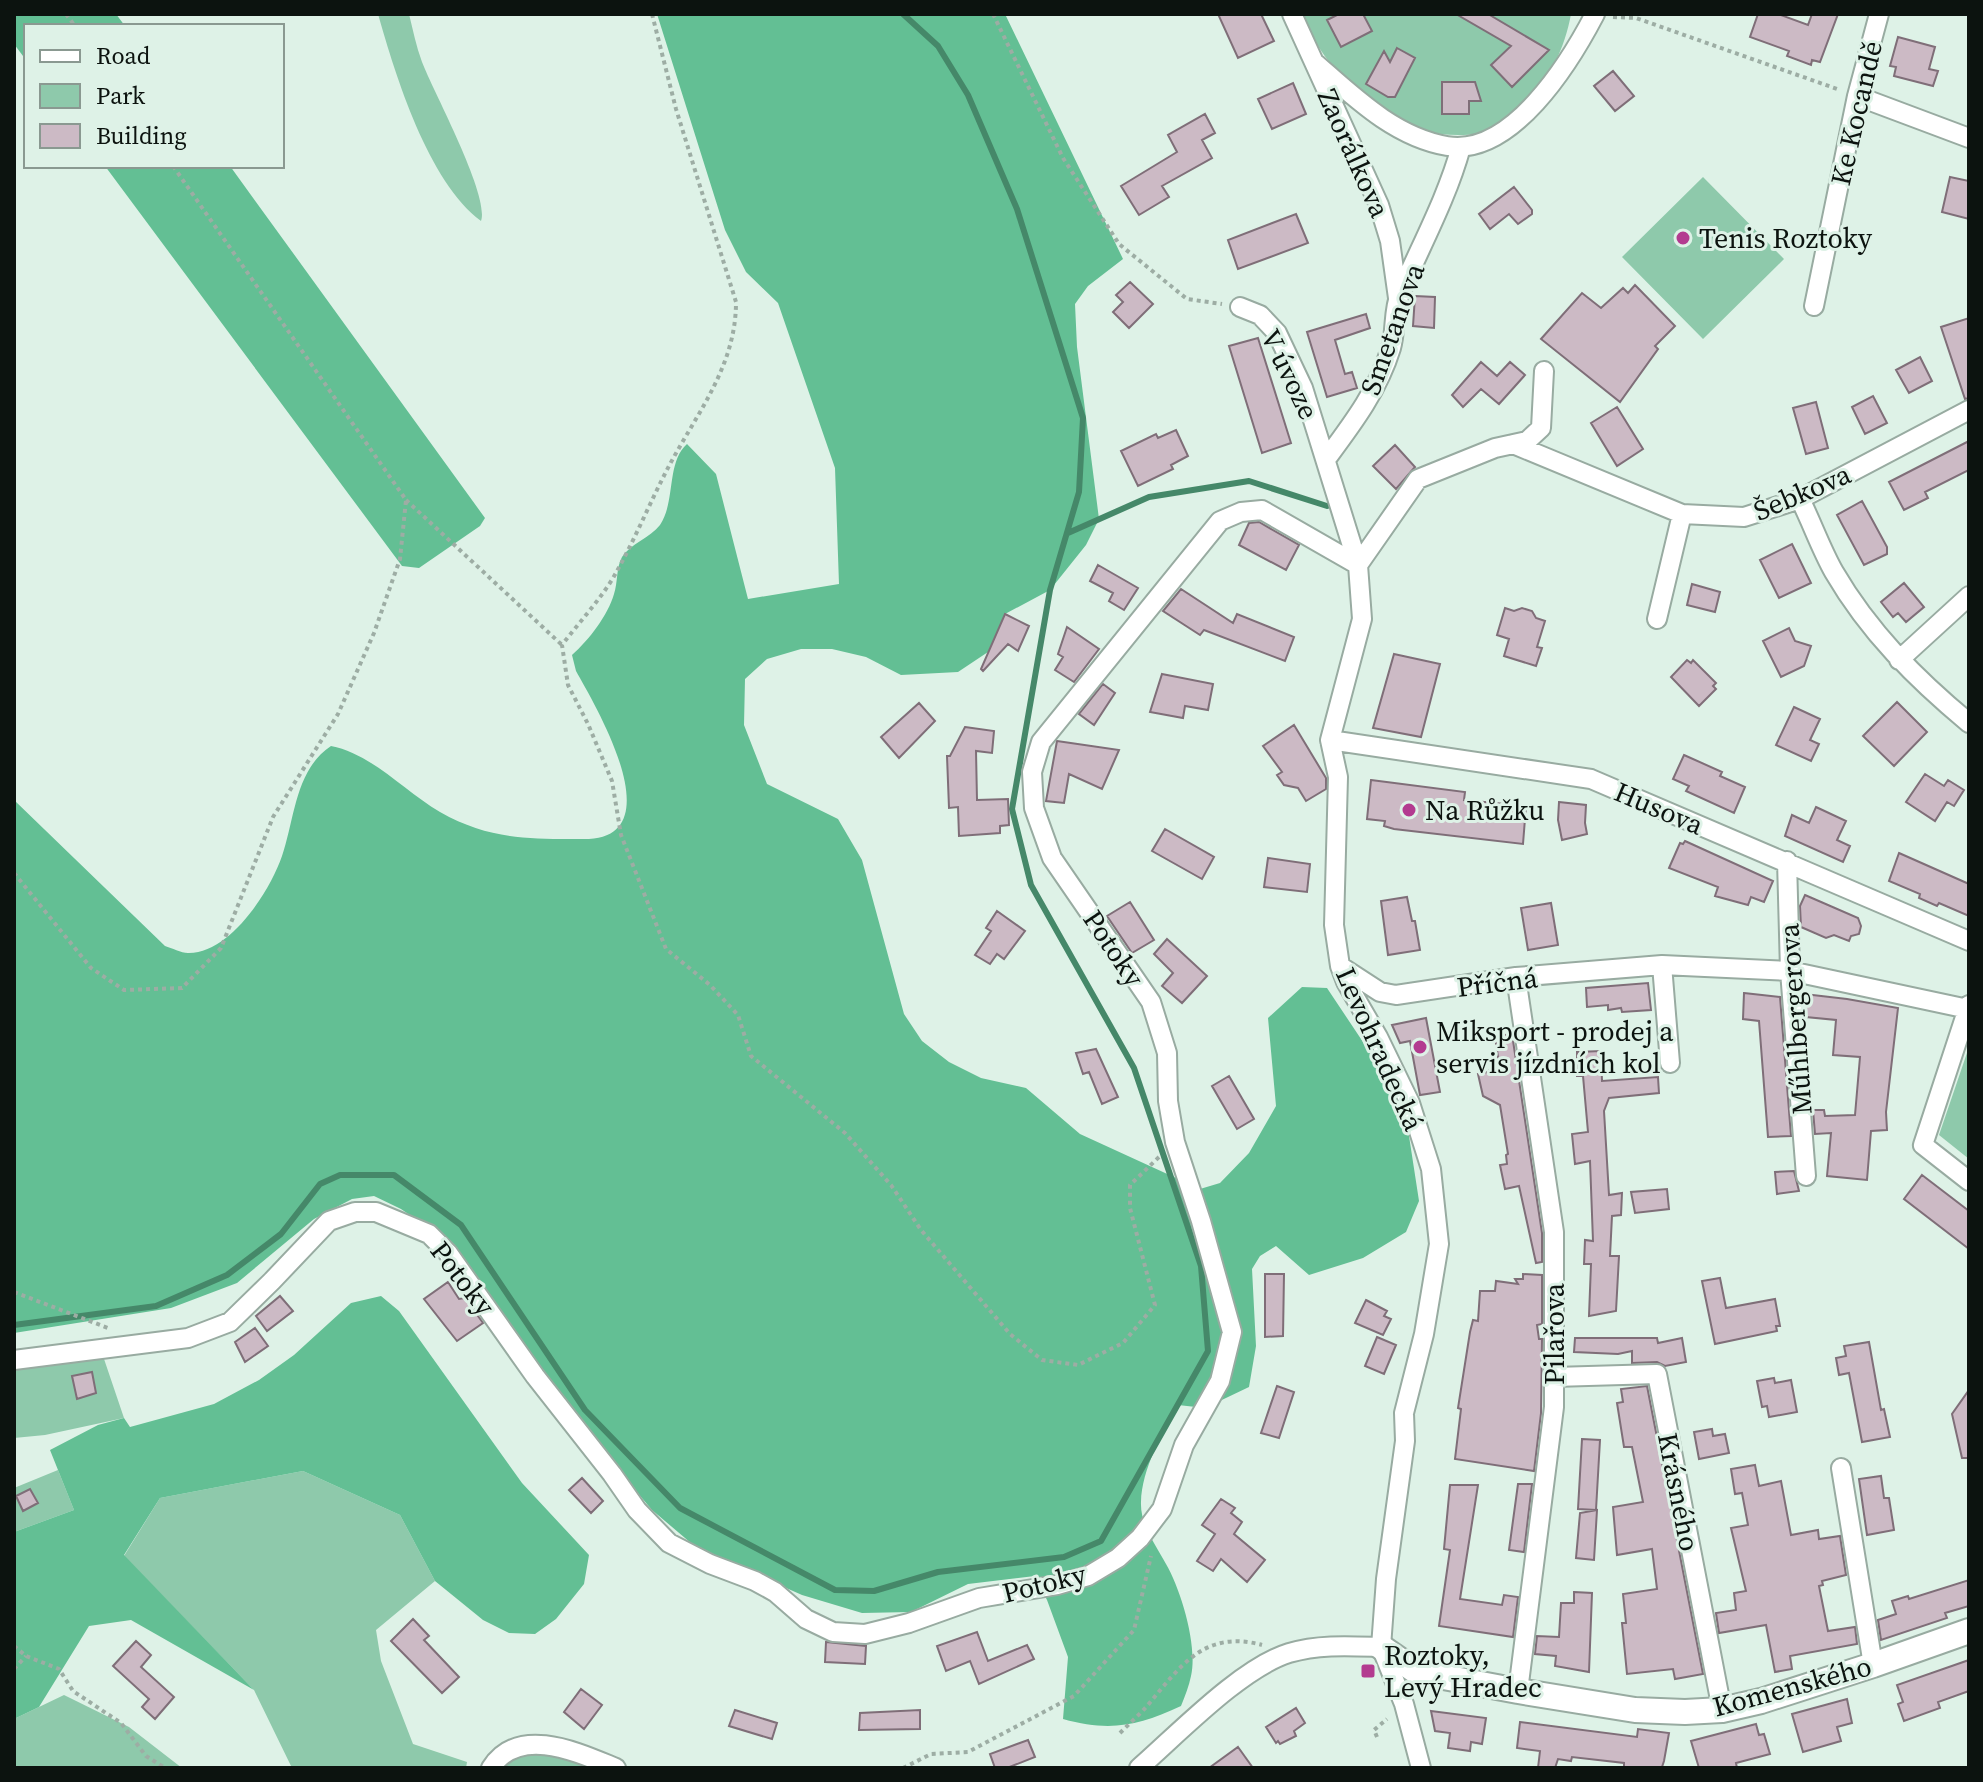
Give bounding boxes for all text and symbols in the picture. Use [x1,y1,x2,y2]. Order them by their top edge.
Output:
legend [24,24,284,168]
street label: Ke Kocandě [1821,37,1891,189]
text: Road [96,39,151,72]
text: Park [96,79,146,112]
street label: Zaorálkova [1309,83,1400,224]
text: Building [96,119,187,152]
place label: Tenis Roztoky [1699,219,1873,257]
marker: Tenis Roztoky [1674,229,1692,247]
street label: Smetanova [1351,257,1434,400]
street label: V úvoze [1252,322,1328,426]
street label: Šebkova [1747,454,1857,529]
street label: Husova [1609,772,1710,844]
place label: Na Růžku [1425,791,1545,829]
marker: Na Růžku [1400,801,1418,819]
street label: Potoky [1075,902,1154,994]
street label: Műhlbergerova [1769,921,1821,1116]
street label: Příčná [1454,958,1540,1006]
street label: Levohradecká [1327,961,1433,1137]
place label: Miksport - prodej a servis jízdních kol [1436,1012,1674,1082]
marker: Miksport - prodej a servis jízdních kol [1411,1038,1429,1056]
street label: Potoky [422,1233,505,1324]
street label: Pilařova [1535,1282,1573,1385]
street label: Krásného [1649,1430,1709,1554]
street label: Potoky [998,1554,1090,1612]
place label: Roztoky, Levý Hradec [1384,1636,1542,1706]
street label: Komenského [1708,1647,1876,1725]
marker: Roztoky, Levý Hradec [1359,1662,1377,1680]

